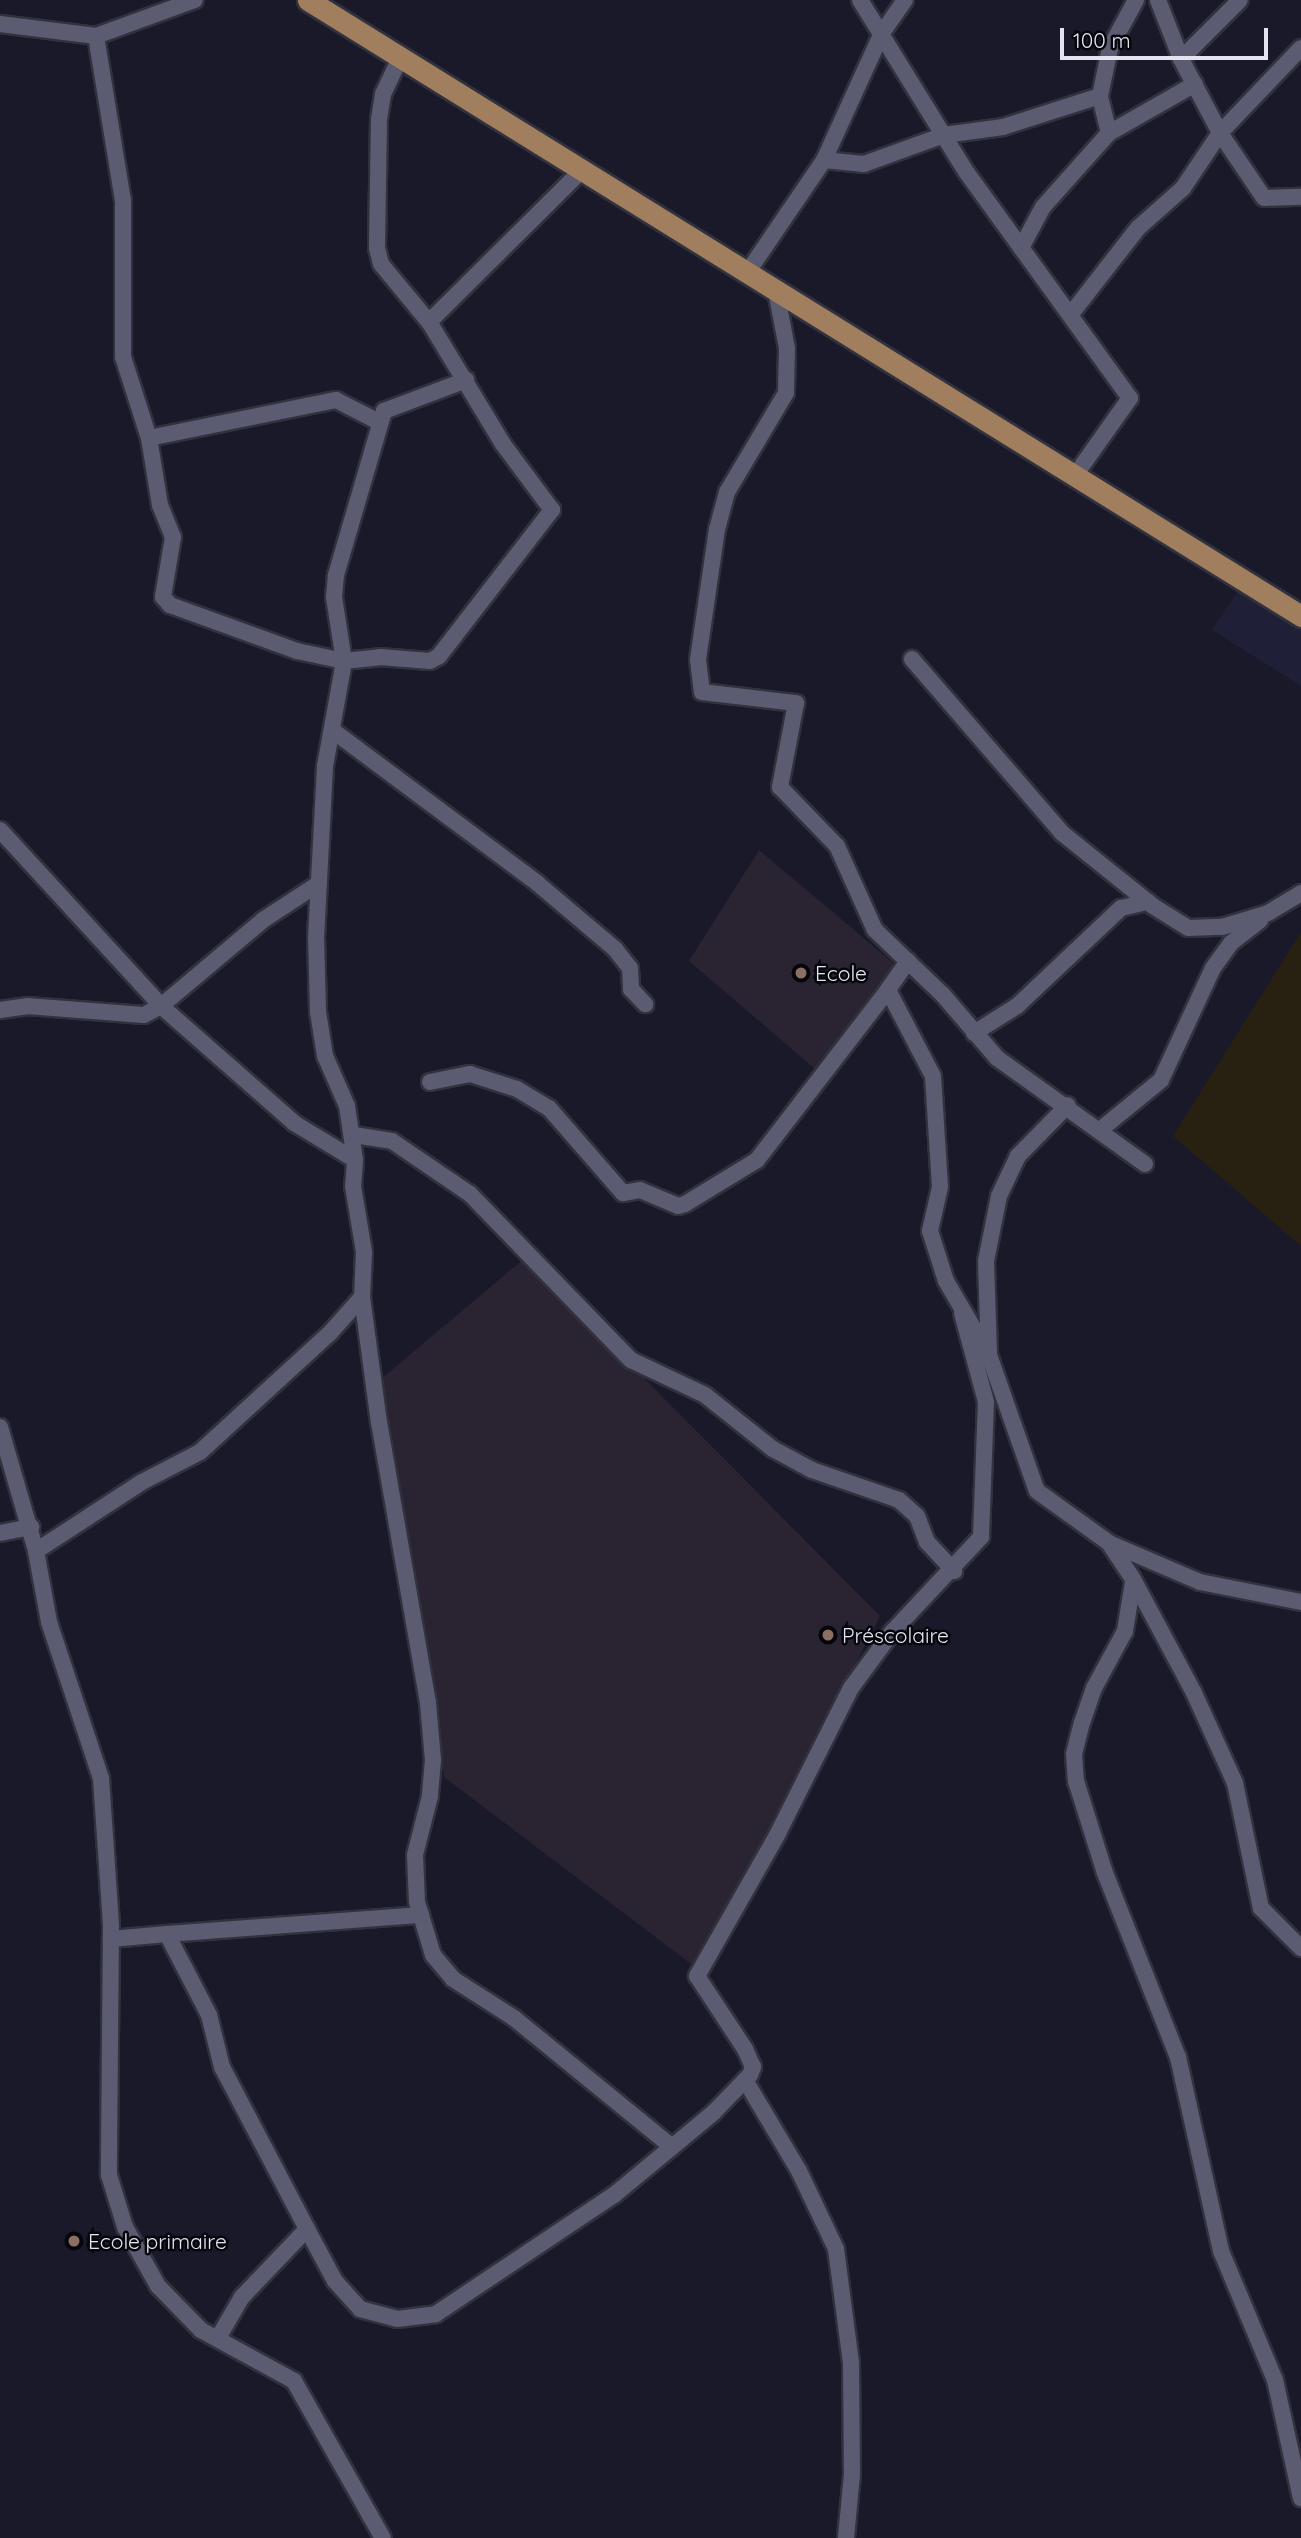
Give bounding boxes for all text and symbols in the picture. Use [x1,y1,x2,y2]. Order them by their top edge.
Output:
scale bar [1063,14,1271,58]
text: 100 m [1073,27,1131,53]
place label: Ecole [815,960,867,986]
marker: Ecole [793,965,809,981]
place label: Préscolaire [842,1622,949,1648]
marker: Préscolaire [820,1627,836,1643]
place label: Ecole primaire [88,2228,227,2254]
marker: Ecole primaire [66,2233,82,2249]

